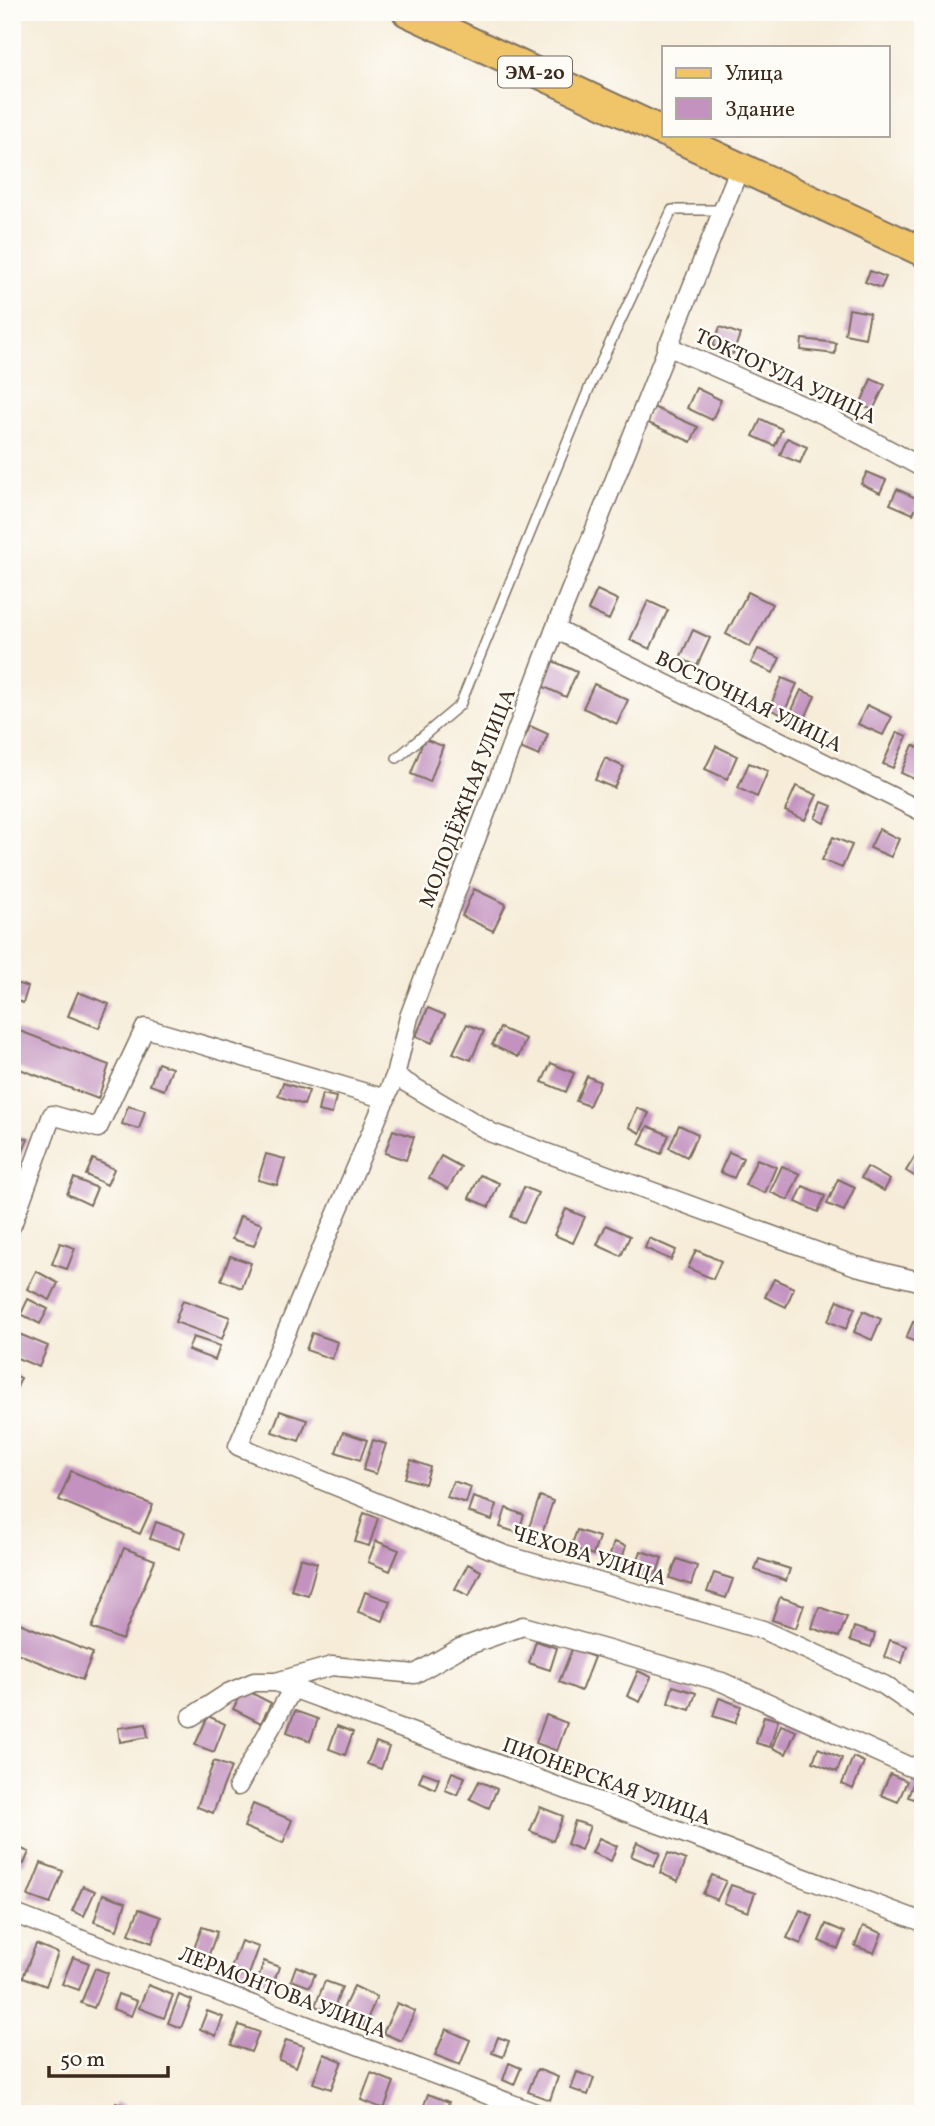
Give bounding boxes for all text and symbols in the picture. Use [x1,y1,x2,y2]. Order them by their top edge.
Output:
legend [662,46,890,136]
road number: ЭМ-20 [498,57,572,88]
text: Улица [725,60,783,89]
text: Здание [725,96,795,125]
street label: ТОКТОГУЛА УЛИЦА [690,322,881,432]
street label: ВОСТОЧНАЯ УЛИЦА [650,644,847,760]
street label: МОЛОДЁЖНАЯ УЛИЦА [413,685,524,912]
street label: ЧЕХОВА УЛИЦА [507,1519,670,1594]
street label: ПИОНЕРСКАЯ УЛИЦА [498,1731,715,1834]
street label: ЛЕРМОНТОВА УЛИЦА [174,1940,391,2047]
scale bar [49,2035,168,2079]
text: 50 m [60,2046,105,2075]

